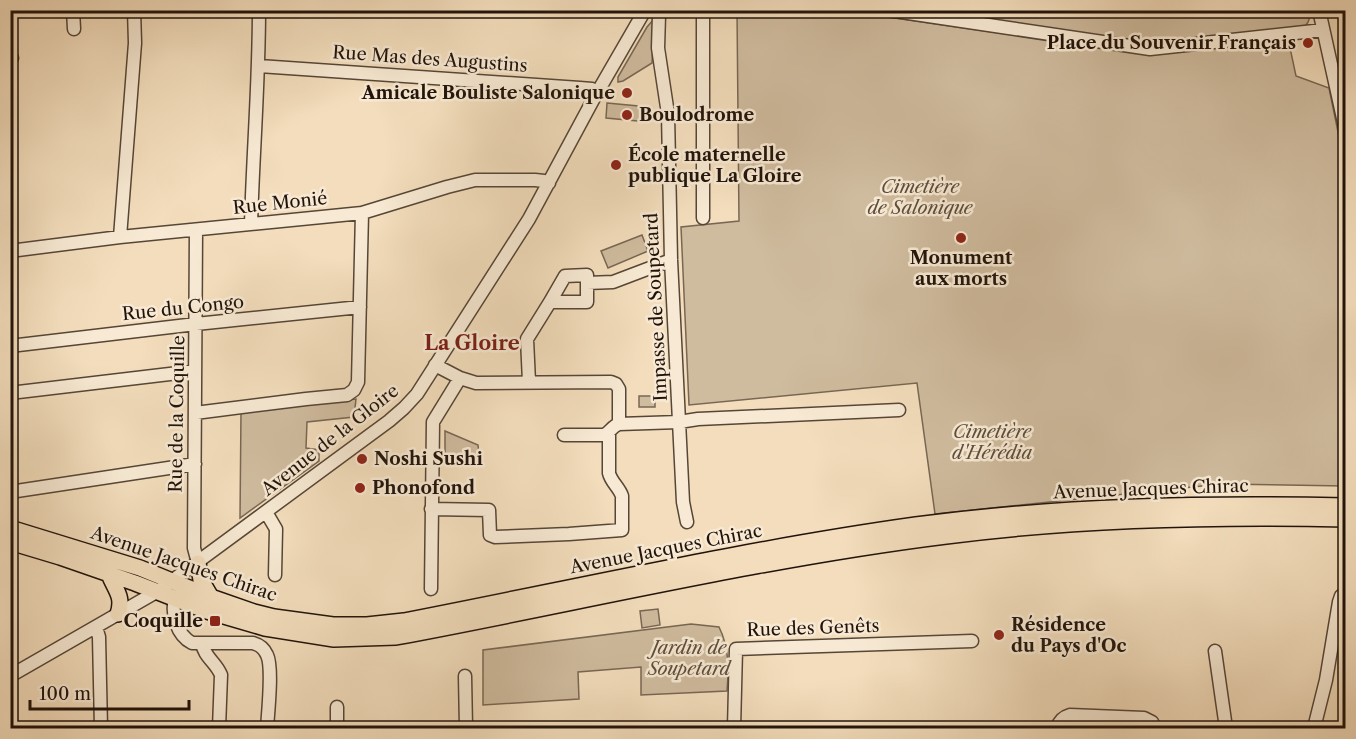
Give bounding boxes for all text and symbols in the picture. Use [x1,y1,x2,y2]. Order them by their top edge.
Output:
place label: Place du Souvenir Français [1047,32,1296,54]
marker: Place du Souvenir Français [1301,36,1315,50]
street label: Rue Mas des Augustins [332,41,528,77]
place label: Amicale Bouliste Salonique [361,82,615,104]
marker: Amicale Bouliste Salonique [620,86,634,100]
place label: Boulodrome [639,104,755,126]
marker: Boulodrome [620,108,634,122]
place label: École maternelle publique La Gloire [628,143,802,187]
marker: École maternelle publique La Gloire [609,158,623,172]
park label: Cimetière de Salonique [867,176,974,219]
street label: Rue Monié [232,187,328,219]
street label: Impasse de Soupetard [640,212,672,402]
marker: Monument aux morts [954,231,968,245]
place label: Monument aux morts [910,247,1013,290]
street label: Rue du Congo [121,291,245,325]
district label: La Gloire [424,331,520,355]
street label: Rue de la Coquille [165,335,189,493]
street label: Avenue de la Gloire [256,380,403,501]
park label: Cimetière d'Hérédia [952,421,1032,464]
place label: Noshi Sushi [374,448,483,470]
marker: Noshi Sushi [355,452,369,466]
street label: Avenue Jacques Chirac [1052,475,1249,503]
place label: Phonofond [372,477,475,499]
marker: Phonofond [353,481,367,495]
street label: Avenue Jacques Chirac [567,520,764,579]
street label: Avenue Jacques Chirac [87,521,280,606]
place label: Coquille [123,610,203,632]
marker: Coquille [208,614,222,628]
place label: Résidence du Pays d'Oc [1011,614,1127,657]
street label: Rue des Genêts [746,615,880,641]
marker: Résidence du Pays d'Oc [992,628,1006,642]
park label: Jardin de Soupetard [647,637,732,680]
scale bar [30,673,189,711]
text: 100 m [39,683,91,705]

